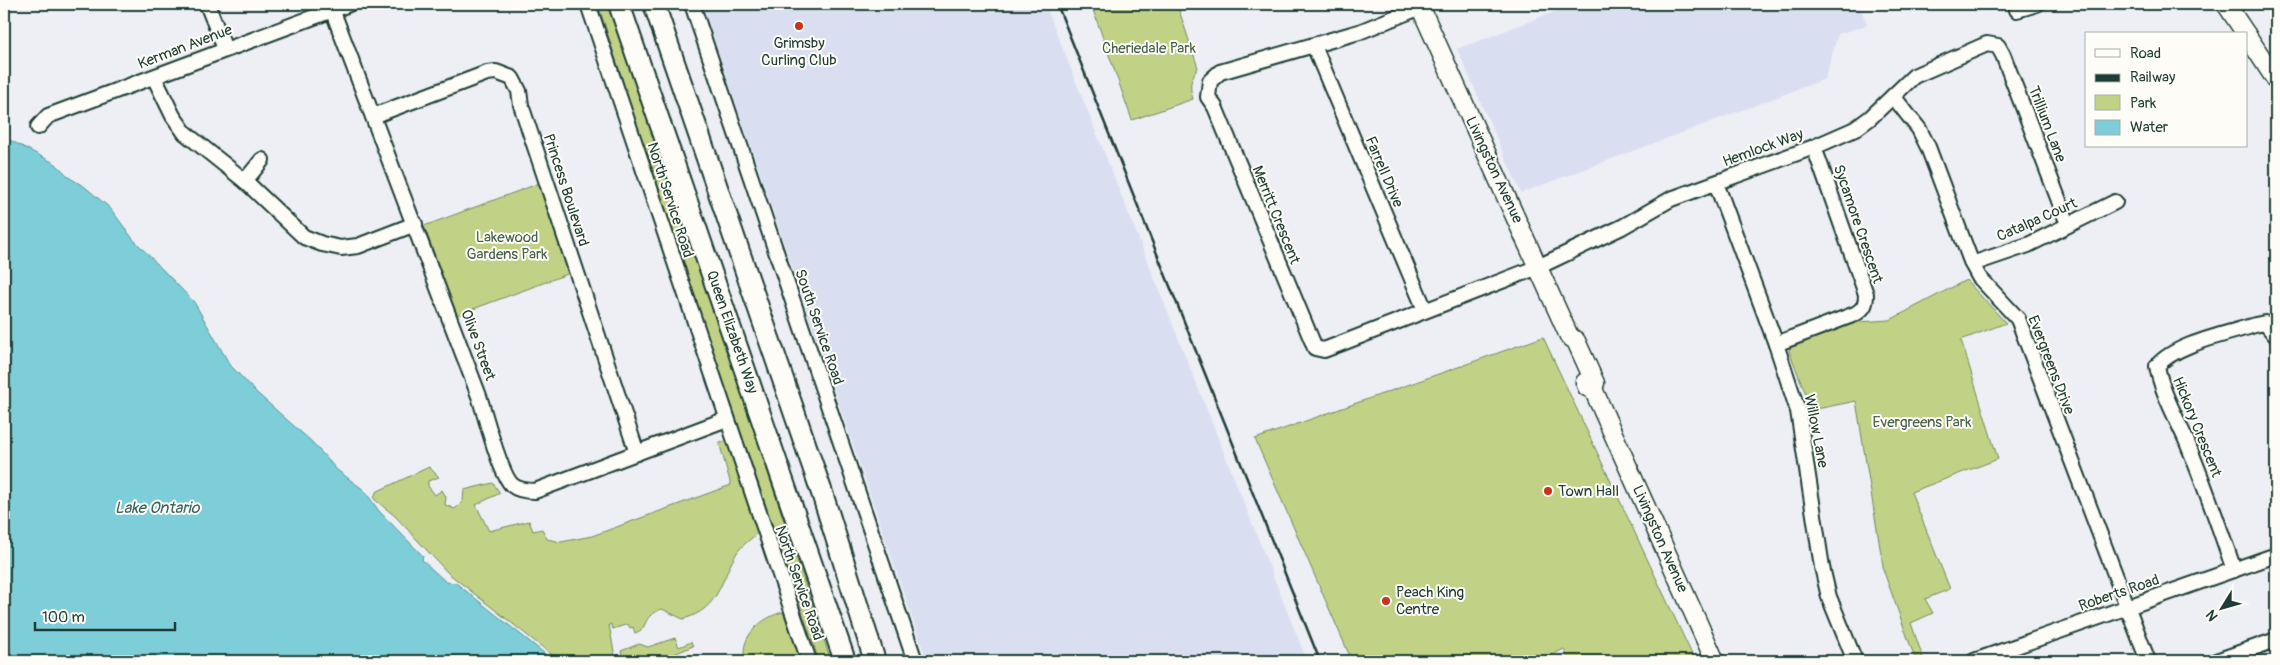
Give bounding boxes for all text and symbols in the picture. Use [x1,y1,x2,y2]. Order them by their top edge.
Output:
street label: Kerman Avenue [135,20,235,74]
marker: Grimsby Curling Club [793,20,805,32]
legend [2085,32,2248,148]
place label: Grimsby Curling Club [761,34,837,70]
park label: Cheriedale Park [1102,39,1197,58]
text: Road [2130,44,2161,63]
text: Railway [2130,68,2176,87]
street label: Trillium Lane [2024,83,2070,165]
text: Park [2130,94,2157,113]
street label: Livingston Avenue [1461,114,1527,227]
text: Water [2130,118,2169,137]
street label: Hemlock Way [1720,124,1806,171]
street label: Princess Boulevard [539,131,593,249]
street label: Farrell Drive [1361,134,1408,211]
street label: North Service Road [642,140,698,260]
street label: Sycamore Crescent [1829,162,1888,287]
street label: Merritt Crescent [1248,163,1305,268]
street label: Catalpa Court [1994,193,2081,246]
park label: Lakewood Gardens Park [467,228,548,264]
street label: South Service Road [790,267,848,387]
street label: Queen Elizabeth Way [702,268,762,397]
street label: Olive Street [456,307,500,384]
street label: Evergreens Drive [2023,313,2079,418]
street label: Hickory Crescent [2168,374,2226,481]
street label: Willow Lane [1800,392,1833,470]
park label: Evergreens Park [1873,413,1972,432]
place label: Town Hall [1558,482,1619,501]
street label: Livingston Avenue [1628,482,1692,596]
marker: Town Hall [1542,485,1554,497]
water label: Lake Ontario [115,498,201,518]
street label: North Service Road [770,523,828,643]
street label: Roberts Road [2076,570,2162,616]
north arrow [2198,582,2248,632]
place label: Peach King Centre [1396,583,1464,619]
marker: Peach King Centre [1380,595,1392,607]
scale bar [35,600,175,632]
text: N [2202,607,2222,624]
text: 100 m [42,608,85,627]

